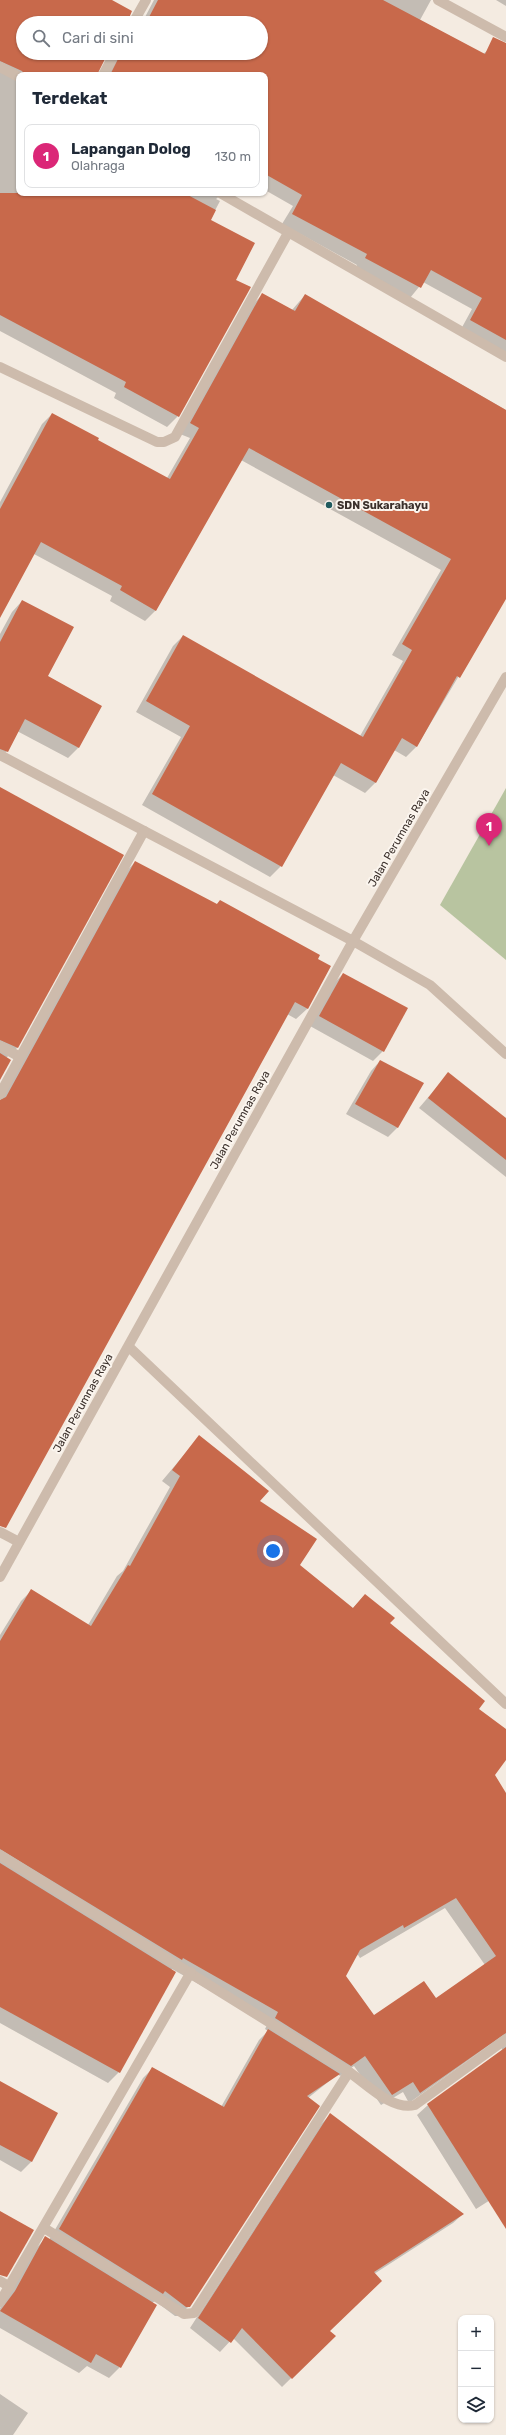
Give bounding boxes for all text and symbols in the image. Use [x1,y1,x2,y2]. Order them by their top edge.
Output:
search box [16,16,268,60]
icon: search [30,27,52,49]
text: Cari di sini [62,29,134,47]
text: Terdekat [32,88,107,108]
text: Lapangan Dolog [71,140,191,158]
text: 1 [43,149,49,164]
text: 130 m [215,149,251,164]
text: Olahraga [71,158,125,173]
place label: SDN Sukarahayu [337,499,428,512]
marker: SDN Sukarahayu [324,500,334,510]
street label: Jalan Perumnas Raya [366,787,432,889]
pin: 1 [476,813,502,846]
street label: Jalan Perumnas Raya [207,1068,273,1172]
street label: Jalan Perumnas Raya [50,1351,116,1455]
your location [263,1541,283,1561]
map controls [458,2315,494,2423]
button: + [458,2315,494,2351]
button: − [458,2351,494,2387]
button: layers [458,2387,494,2423]

